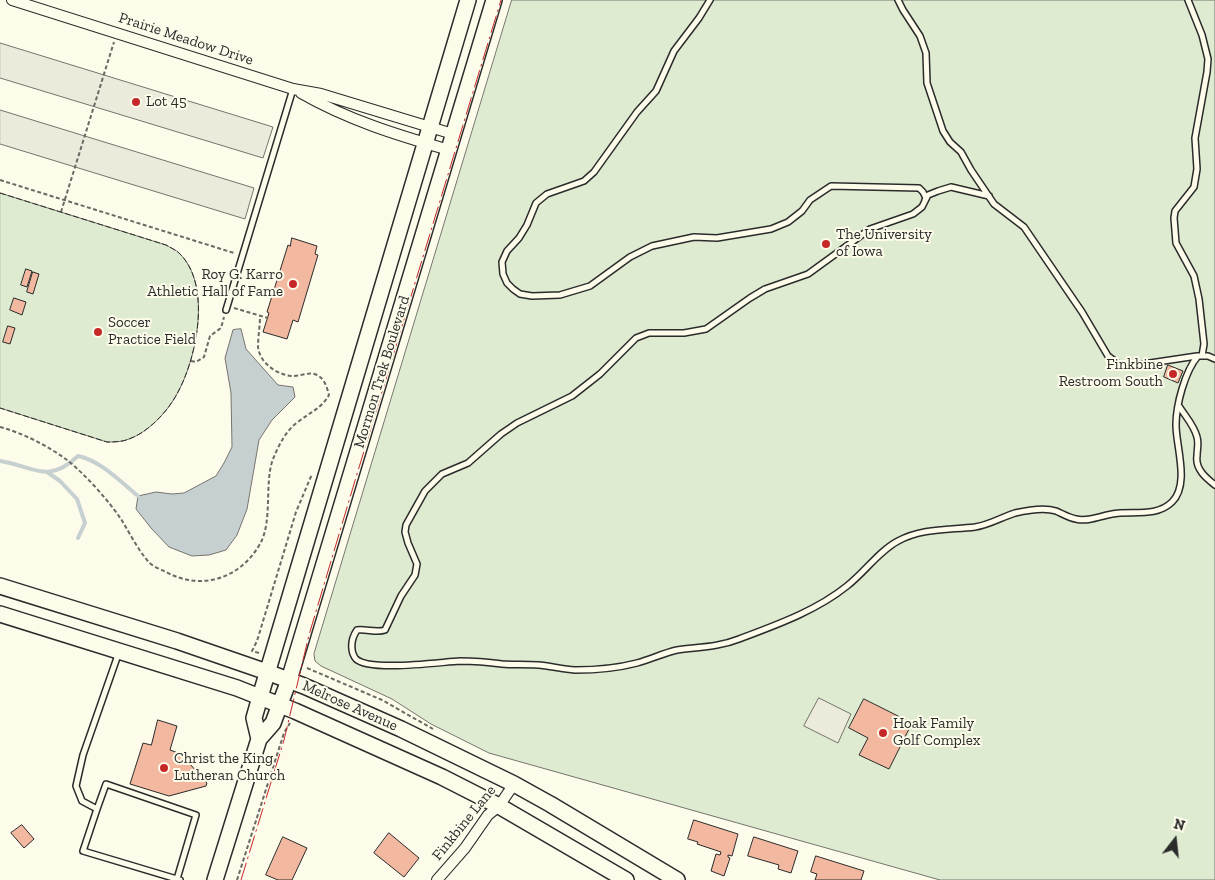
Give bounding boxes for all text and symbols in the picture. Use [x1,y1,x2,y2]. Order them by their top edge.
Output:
street label: Prairie Meadow Drive [116,9,256,69]
place label: Lot 45 [146,93,187,111]
marker: Lot 45 [130,96,142,108]
place label: The University of Iowa [836,226,932,261]
marker: The University of Iowa [820,238,832,250]
place label: Roy G. Karro Athletic Hall of Fame [147,266,283,301]
marker: Roy G. Karro Athletic Hall of Fame [287,278,299,290]
street label: Mormon Trek Boulevard [350,294,414,450]
place label: Soccer Practice Field [108,314,196,349]
marker: Soccer Practice Field [92,326,104,338]
place label: Finkbine Restroom South [1059,356,1163,391]
marker: Finkbine Restroom South [1167,368,1179,380]
street label: Melrose Avenue [300,677,400,735]
place label: Hoak Family Golf Complex [893,715,980,750]
marker: Hoak Family Golf Complex [877,727,889,739]
place label: Christ the King Lutheran Church [174,750,285,785]
marker: Christ the King Lutheran Church [158,762,170,774]
street label: Finkbine Lane [428,782,500,864]
north arrow [1150,815,1200,865]
text: N [1172,815,1187,835]

